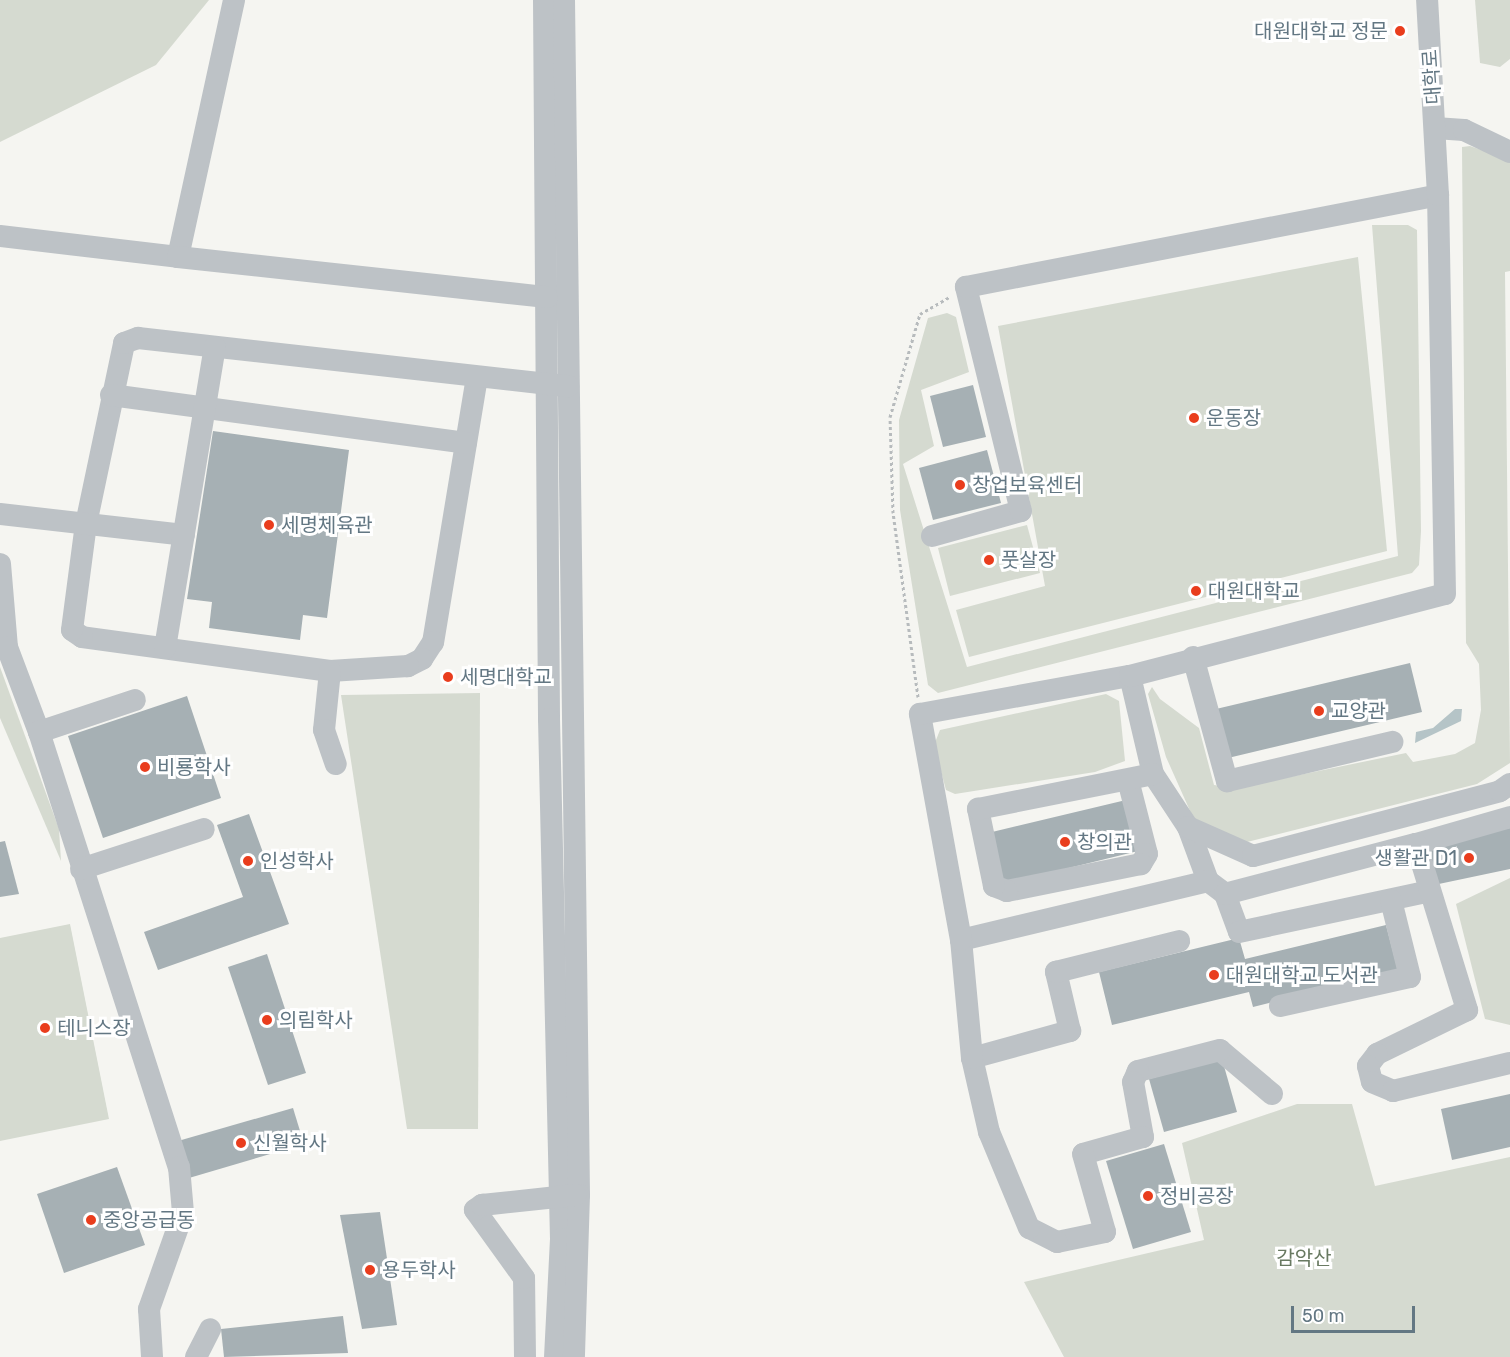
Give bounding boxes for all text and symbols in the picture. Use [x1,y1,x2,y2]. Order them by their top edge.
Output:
place label: 대원대학교 정문 [1254,19,1388,43]
marker: 대원대학교 정문 [1393,24,1407,38]
street label: 대학로 [1418,49,1446,105]
place label: 운동장 [1206,406,1261,430]
marker: 운동장 [1187,411,1201,425]
place label: 창업보육센터 [972,473,1082,497]
marker: 창업보육센터 [953,478,967,492]
place label: 세명체육관 [281,513,373,537]
marker: 세명체육관 [262,518,276,532]
place label: 풋살장 [1001,548,1056,572]
marker: 풋살장 [982,553,996,567]
place label: 대원대학교 [1208,579,1300,603]
marker: 대원대학교 [1189,584,1203,598]
place label: 세명대학교 [460,665,552,689]
marker: 세명대학교 [441,670,455,684]
place label: 교양관 [1331,699,1386,723]
marker: 교양관 [1312,704,1326,718]
place label: 비룡학사 [157,755,231,779]
marker: 비룡학사 [138,760,152,774]
place label: 창의관 [1077,830,1132,854]
marker: 창의관 [1058,835,1072,849]
place label: 생활관 D1 [1375,846,1457,870]
place label: 인성학사 [260,849,334,873]
marker: 생활관 D1 [1462,851,1476,865]
marker: 인성학사 [241,854,255,868]
place label: 대원대학교 도서관 [1226,963,1378,987]
marker: 대원대학교 도서관 [1207,968,1221,982]
place label: 의림학사 [279,1008,353,1032]
marker: 의림학사 [260,1013,274,1027]
place label: 테니스장 [57,1016,131,1040]
marker: 테니스장 [38,1021,52,1035]
place label: 신월학사 [253,1131,327,1155]
marker: 신월학사 [234,1136,248,1150]
place label: 정비공장 [1160,1184,1234,1208]
marker: 정비공장 [1141,1189,1155,1203]
place label: 중앙공급동 [103,1208,195,1232]
marker: 중앙공급동 [84,1213,98,1227]
park label: 감악산 [1276,1246,1332,1270]
place label: 용두학사 [382,1258,456,1282]
marker: 용두학사 [363,1263,377,1277]
scale bar [1294,1294,1418,1332]
text: 50 m [1302,1305,1345,1327]

